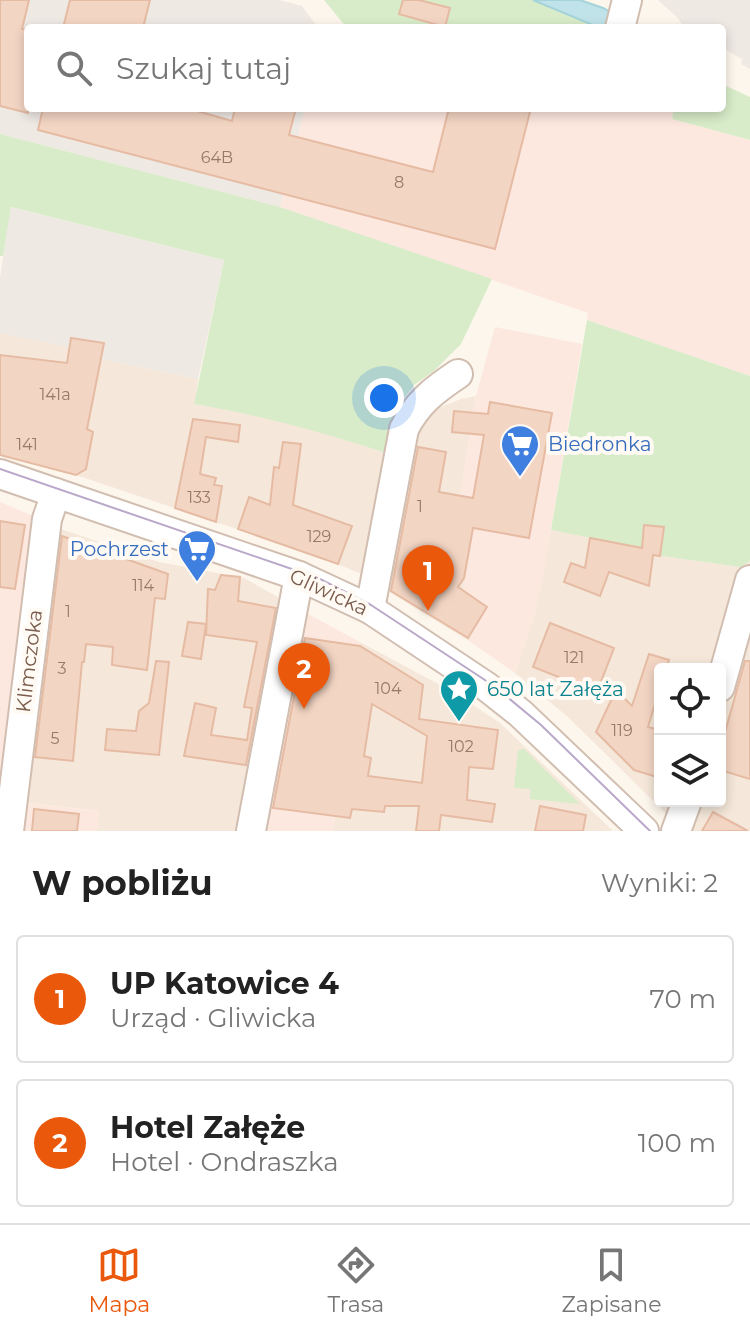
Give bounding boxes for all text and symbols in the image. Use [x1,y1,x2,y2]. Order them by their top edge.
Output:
search box [24,24,726,112]
icon: search [52,46,96,90]
text: Szukaj tutaj [116,50,291,87]
house number: 64B [201,148,233,167]
house number: 8 [394,173,404,192]
your location [364,378,404,418]
house number: 141a [39,385,71,404]
supermarket icon: Biedronka [499,423,541,478]
place label: Biedronka [548,432,652,456]
house number: 141 [16,435,38,454]
house number: 133 [187,488,211,507]
house number: 1 [417,497,423,516]
house number: 129 [307,527,331,546]
supermarket icon: Pochrzest [176,528,218,583]
place label: Pochrzest [70,537,169,561]
pin: 1 [402,545,454,611]
street label: Gliwicka [286,563,372,621]
house number: 114 [132,576,154,595]
house number: 1 [65,602,71,621]
street label: Klimczoka [11,608,47,714]
pin: 2 [278,643,330,709]
house number: 121 [564,648,584,667]
house number: 3 [57,659,67,678]
map controls [654,663,726,807]
button: locate [654,663,726,735]
place icon: 650 lat Załęża [438,668,480,723]
place label: 650 lat Załęża [487,677,624,701]
house number: 104 [375,679,402,698]
house number: 119 [611,721,633,740]
house number: 5 [50,729,60,748]
button: layers [654,735,726,807]
house number: 102 [448,737,474,756]
text: W pobliżu [32,862,213,904]
text: Wyniki: 2 [601,867,718,899]
text: UP Katowice 4 [110,965,339,1002]
text: 1 [55,983,65,1015]
text: 70 m [650,983,716,1015]
text: Urząd · Gliwicka [110,1002,316,1034]
text: Hotel Załęże [110,1109,305,1146]
text: 2 [52,1127,68,1159]
text: 100 m [638,1127,716,1159]
text: Hotel · Ondraszka [110,1146,339,1178]
tab: Mapa [89,1243,150,1318]
tab: Trasa [327,1243,384,1318]
tab: Zapisane [561,1243,661,1318]

